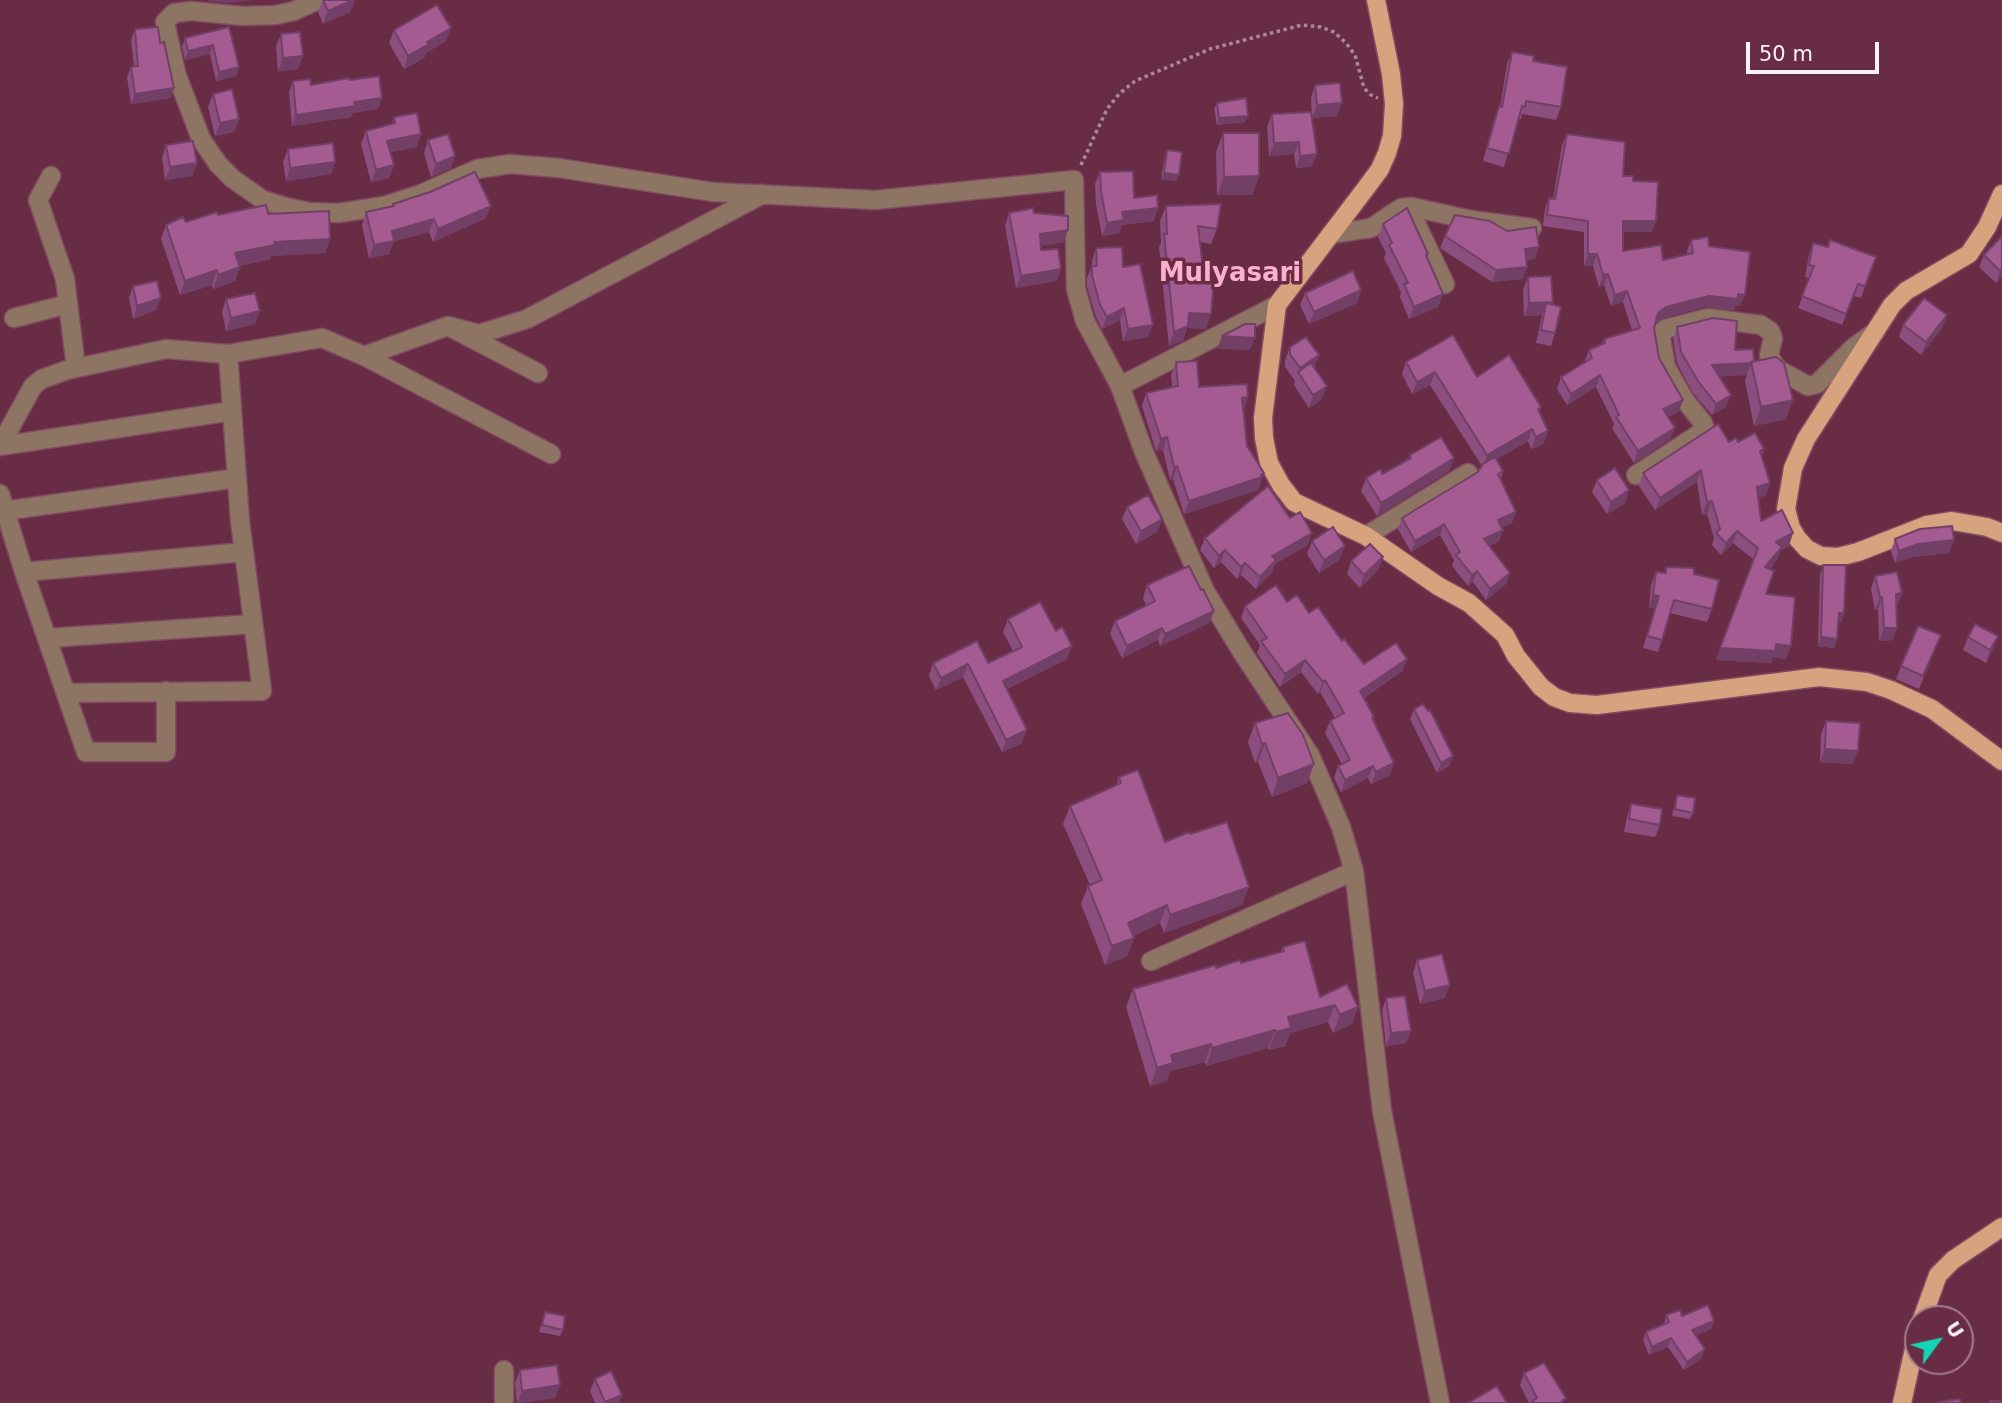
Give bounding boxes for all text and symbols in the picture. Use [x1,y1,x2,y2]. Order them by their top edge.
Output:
scale bar [1750,28,1883,72]
text: 50 m [1759,42,1813,66]
district label: Mulyasari [1159,258,1301,290]
north arrow [1904,1305,1974,1375]
text: U [1942,1317,1968,1342]

